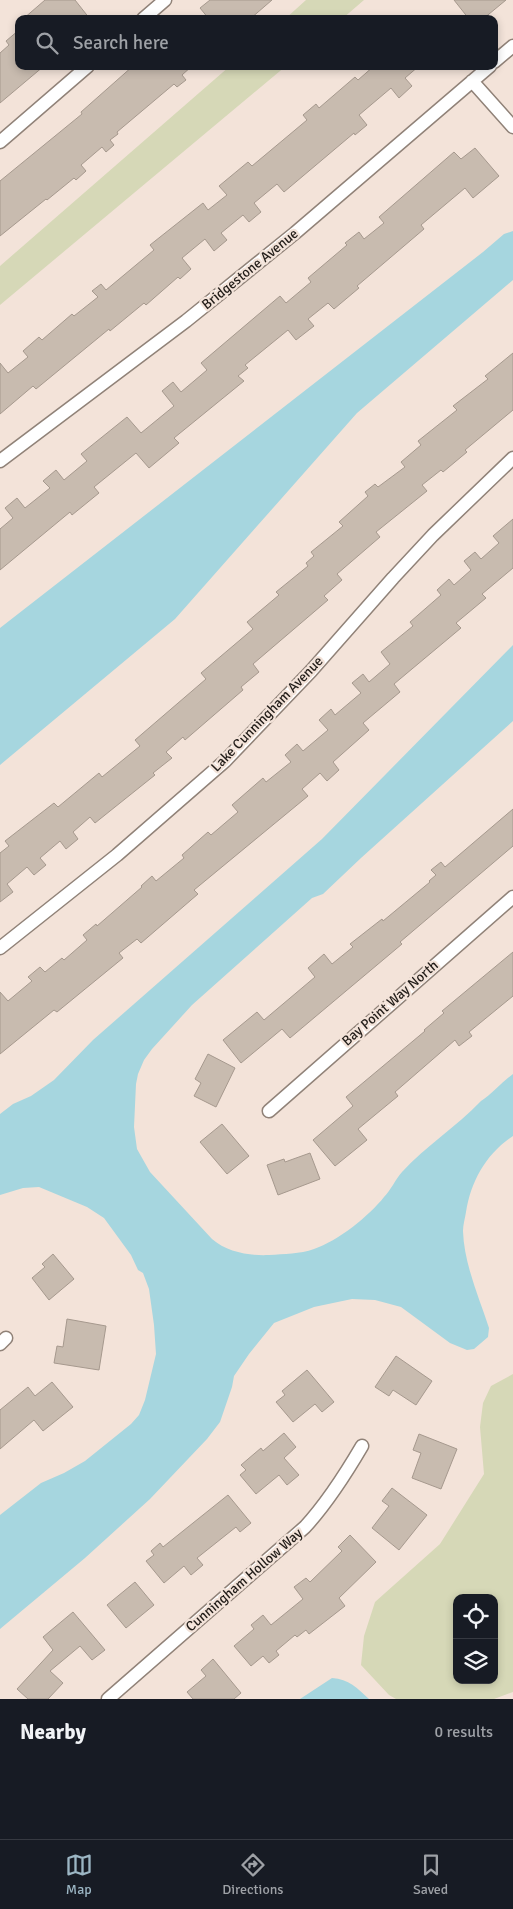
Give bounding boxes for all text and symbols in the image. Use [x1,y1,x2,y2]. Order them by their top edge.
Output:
search box [15,15,498,70]
icon: search [33,29,61,57]
text: Search here [73,31,169,55]
street label: Bridgestone Avenue [198,225,302,313]
street label: Lake Cunningham Avenue [207,653,327,775]
street label: Bay Point Way North [338,957,442,1049]
street label: Cunningham Hollow Way [182,1524,306,1635]
map controls [453,1594,498,1684]
button: locate [453,1594,498,1639]
button: layers [453,1639,498,1684]
text: Nearby [20,1719,86,1745]
text: 0 results [434,1722,493,1742]
tab: Map [65,1851,93,1898]
tab: Directions [222,1851,283,1898]
tab: Saved [413,1851,448,1898]

